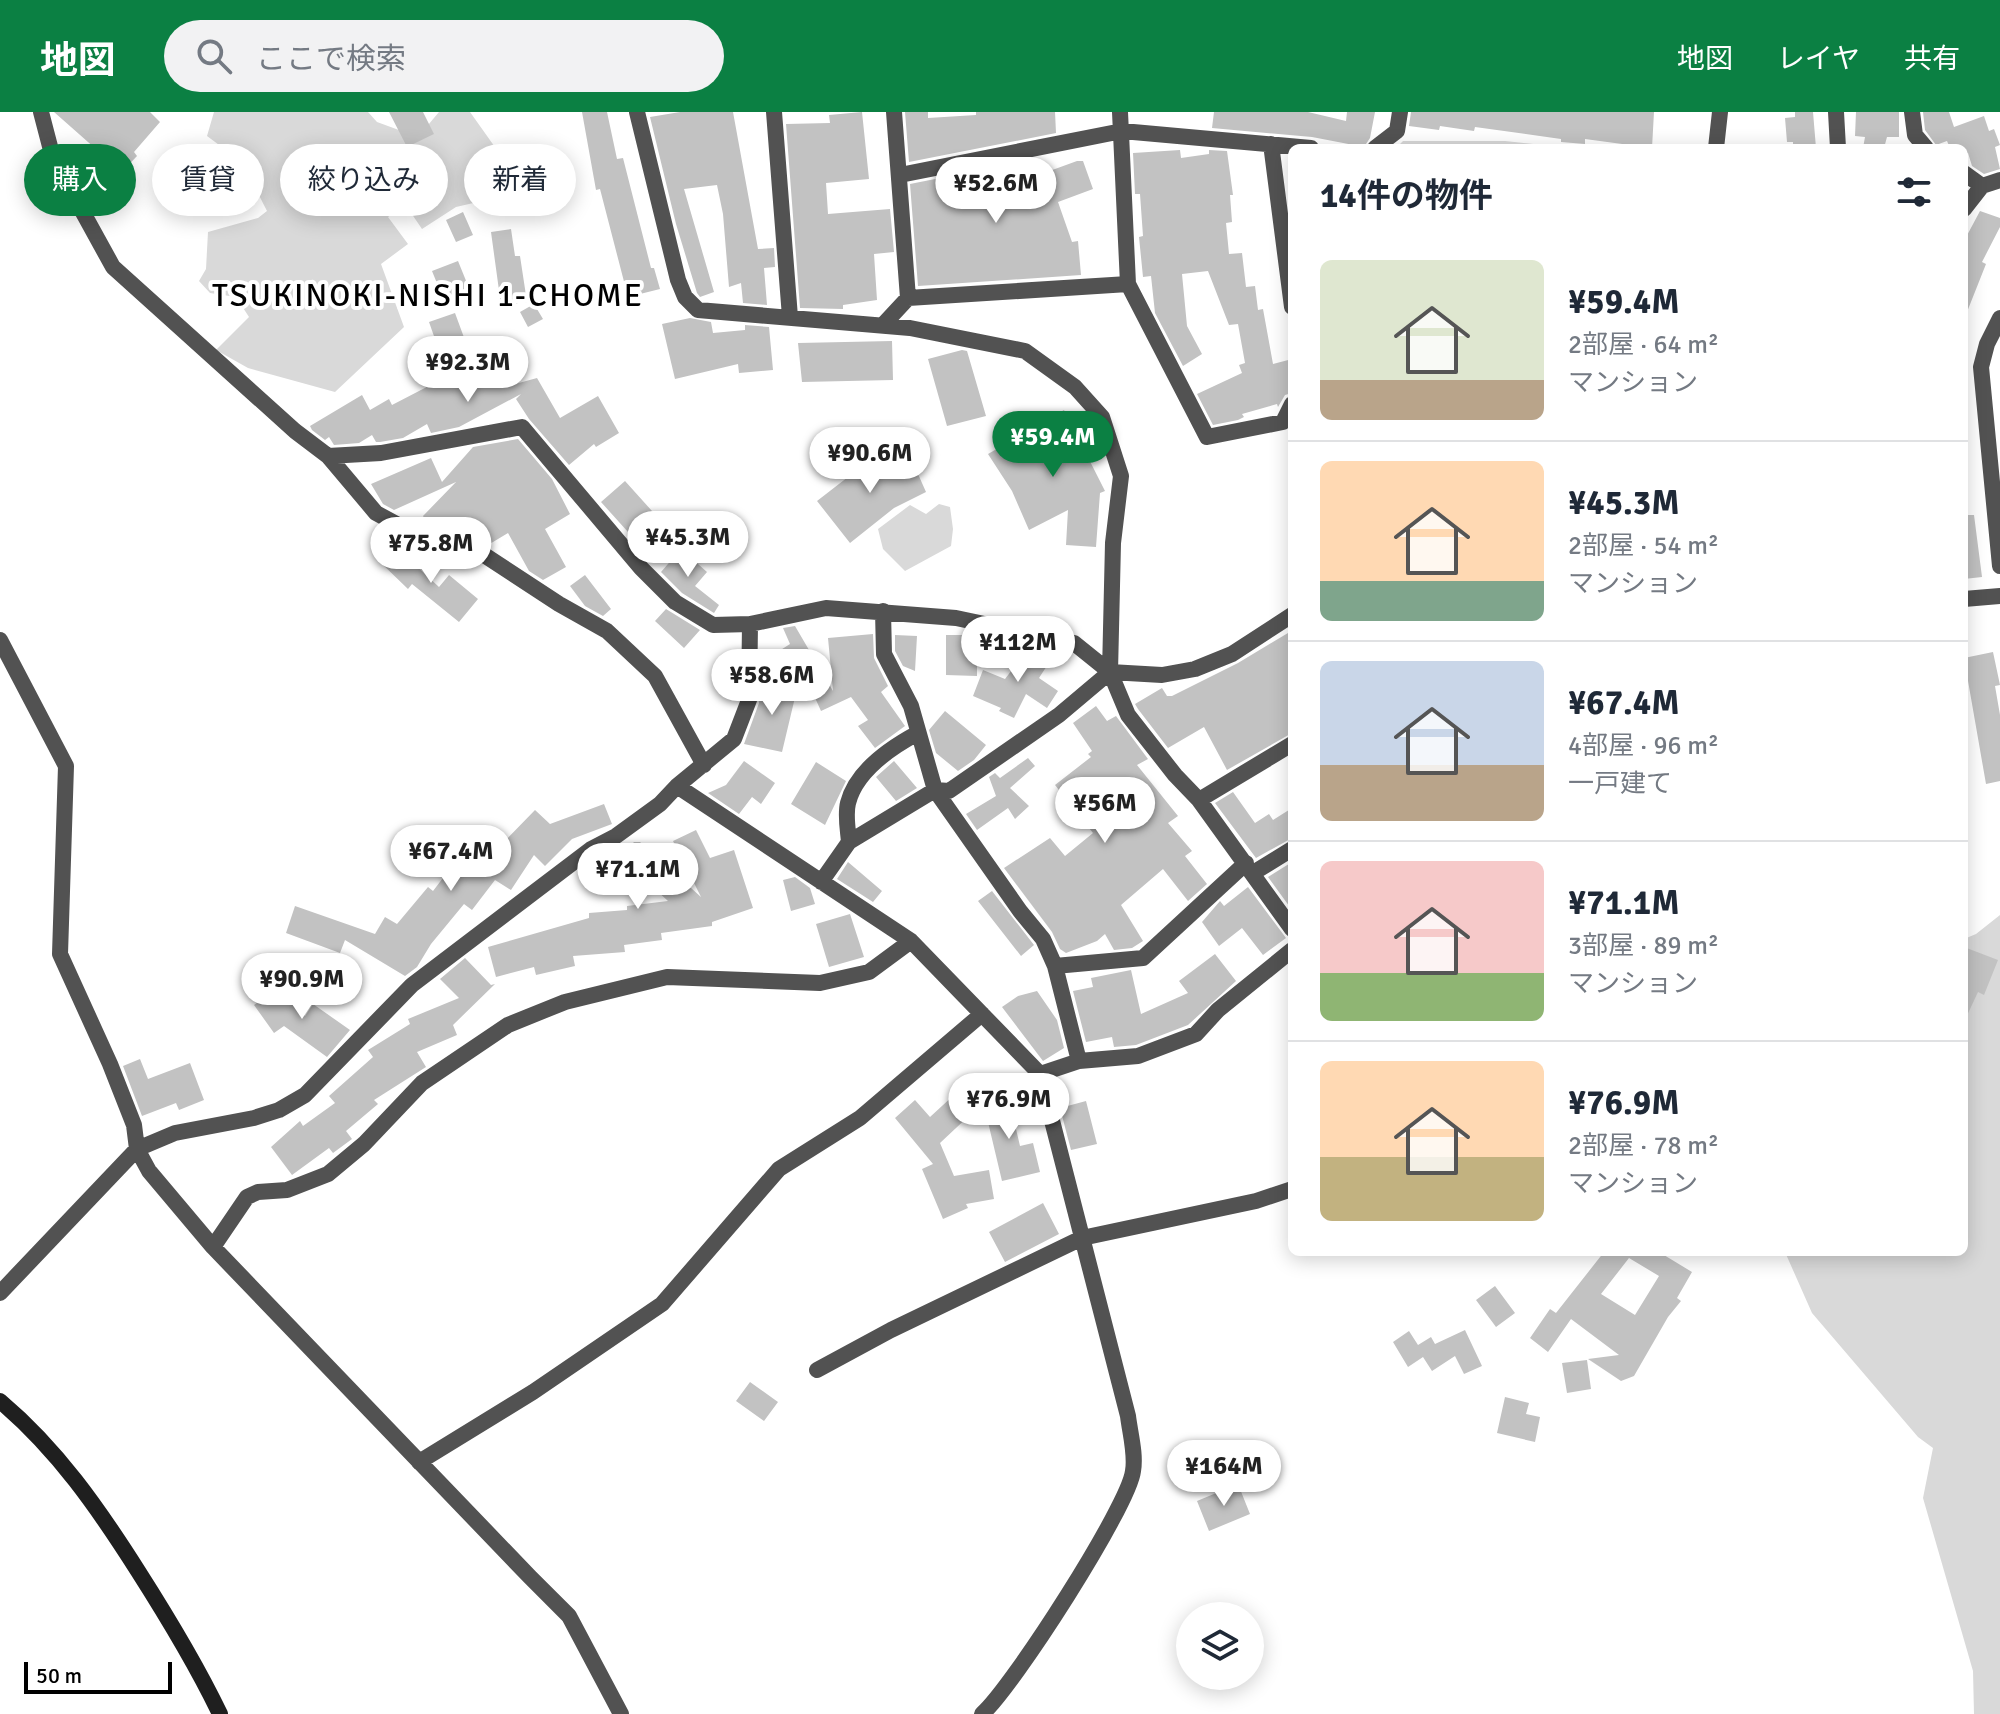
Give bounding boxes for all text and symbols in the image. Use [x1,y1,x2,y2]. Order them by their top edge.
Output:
search box [164,20,724,92]
icon: search [192,34,236,78]
text: 地図 [40,37,116,84]
text: ここで検索 [256,41,406,78]
text: 地図 [1677,42,1733,76]
text: レイヤ [1777,42,1860,76]
text: 共有 [1904,42,1960,76]
chip: 購入 [24,144,136,216]
chip: 賃貸 [152,144,264,216]
chip: 絞り込み [280,144,448,216]
chip: 新着 [464,144,576,216]
pin: ¥52.6M [931,157,1061,225]
text: ¥52.6M [953,167,1039,199]
icon: filters [1892,170,1936,214]
text: 14件の物件 [1320,175,1493,217]
district label: TSUKINOKI-NISHI 1-CHOME [212,276,644,315]
text: ¥59.4M [1568,281,1680,323]
icon: home [1384,292,1480,388]
text: 2部屋 · 64 m² [1568,329,1719,361]
pin: ¥92.3M [403,336,533,404]
text: ¥92.3M [425,346,511,378]
text: マンション [1568,367,1698,399]
pin: ¥59.4M [988,411,1118,479]
text: ¥59.4M [1010,421,1096,453]
pin: ¥90.6M [805,427,935,495]
text: ¥90.6M [827,437,913,469]
text: ¥45.3M [1568,482,1680,524]
icon: home [1384,493,1480,589]
pin: ¥45.3M [623,511,753,579]
pin: ¥75.8M [366,517,496,585]
text: ¥45.3M [645,521,731,553]
text: ¥75.8M [388,527,474,559]
text: 2部屋 · 54 m² [1568,530,1719,562]
text: マンション [1568,568,1698,600]
pin: ¥112M [962,616,1074,684]
text: ¥112M [979,626,1057,658]
pin: ¥58.6M [707,649,837,717]
text: ¥58.6M [729,659,815,691]
text: ¥67.4M [1568,682,1680,724]
icon: home [1384,693,1480,789]
text: 4部屋 · 96 m² [1568,730,1719,762]
text: 一戸建て [1568,768,1672,800]
pin: ¥56M [1058,777,1152,845]
text: ¥56M [1073,787,1137,819]
pin: ¥67.4M [386,825,516,893]
text: ¥67.4M [408,835,494,867]
pin: ¥71.1M [573,843,703,911]
text: ¥71.1M [595,853,681,885]
text: ¥71.1M [1568,882,1680,924]
icon: home [1384,893,1480,989]
text: 3部屋 · 89 m² [1568,930,1719,962]
pin: ¥90.9M [237,953,367,1021]
text: ¥90.9M [259,963,345,995]
text: マンション [1568,968,1698,1000]
pin: ¥76.9M [944,1073,1074,1141]
text: ¥76.9M [1568,1082,1680,1124]
text: ¥76.9M [966,1083,1052,1115]
icon: home [1384,1093,1480,1189]
text: 2部屋 · 78 m² [1568,1130,1719,1162]
text: マンション [1568,1168,1698,1200]
pin: ¥164M [1168,1440,1280,1508]
text: ¥164M [1185,1450,1263,1482]
map controls [1176,1602,1264,1690]
button: layers [1176,1602,1264,1690]
scale bar [24,1658,172,1694]
text: 50 m [36,1662,82,1689]

